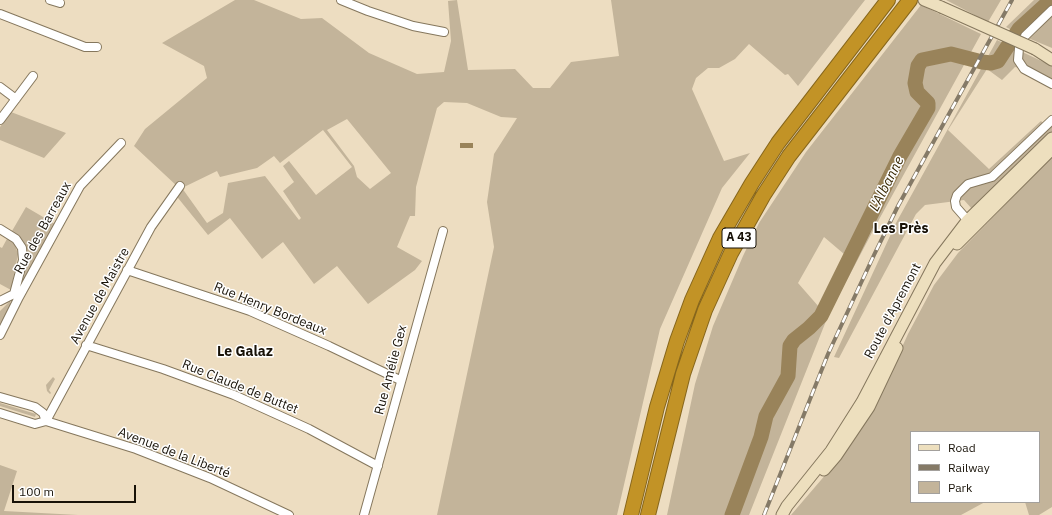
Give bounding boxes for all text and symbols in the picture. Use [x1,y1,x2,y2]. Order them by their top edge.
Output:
water label: L'Albanne [866,154,908,214]
street label: Rue des Barreaux [11,179,75,277]
district label: Les Près [873,221,929,237]
road number: A 43 [722,228,756,248]
street label: Avenue de Maistre [67,245,133,347]
street label: Route d'Apremont [861,261,925,361]
street label: Rue Henry Bordeaux [211,279,329,339]
street label: Rue Amélie Gex [372,323,410,417]
district label: Le Galaz [217,344,273,360]
street label: Rue Claude de Buttet [180,357,300,417]
street label: Avenue de la Liberté [116,424,232,482]
legend [910,431,1040,503]
text: Road [948,440,976,455]
text: Railway [948,460,990,475]
scale bar [14,477,138,503]
text: Park [948,480,972,495]
text: 100 m [19,484,54,499]

